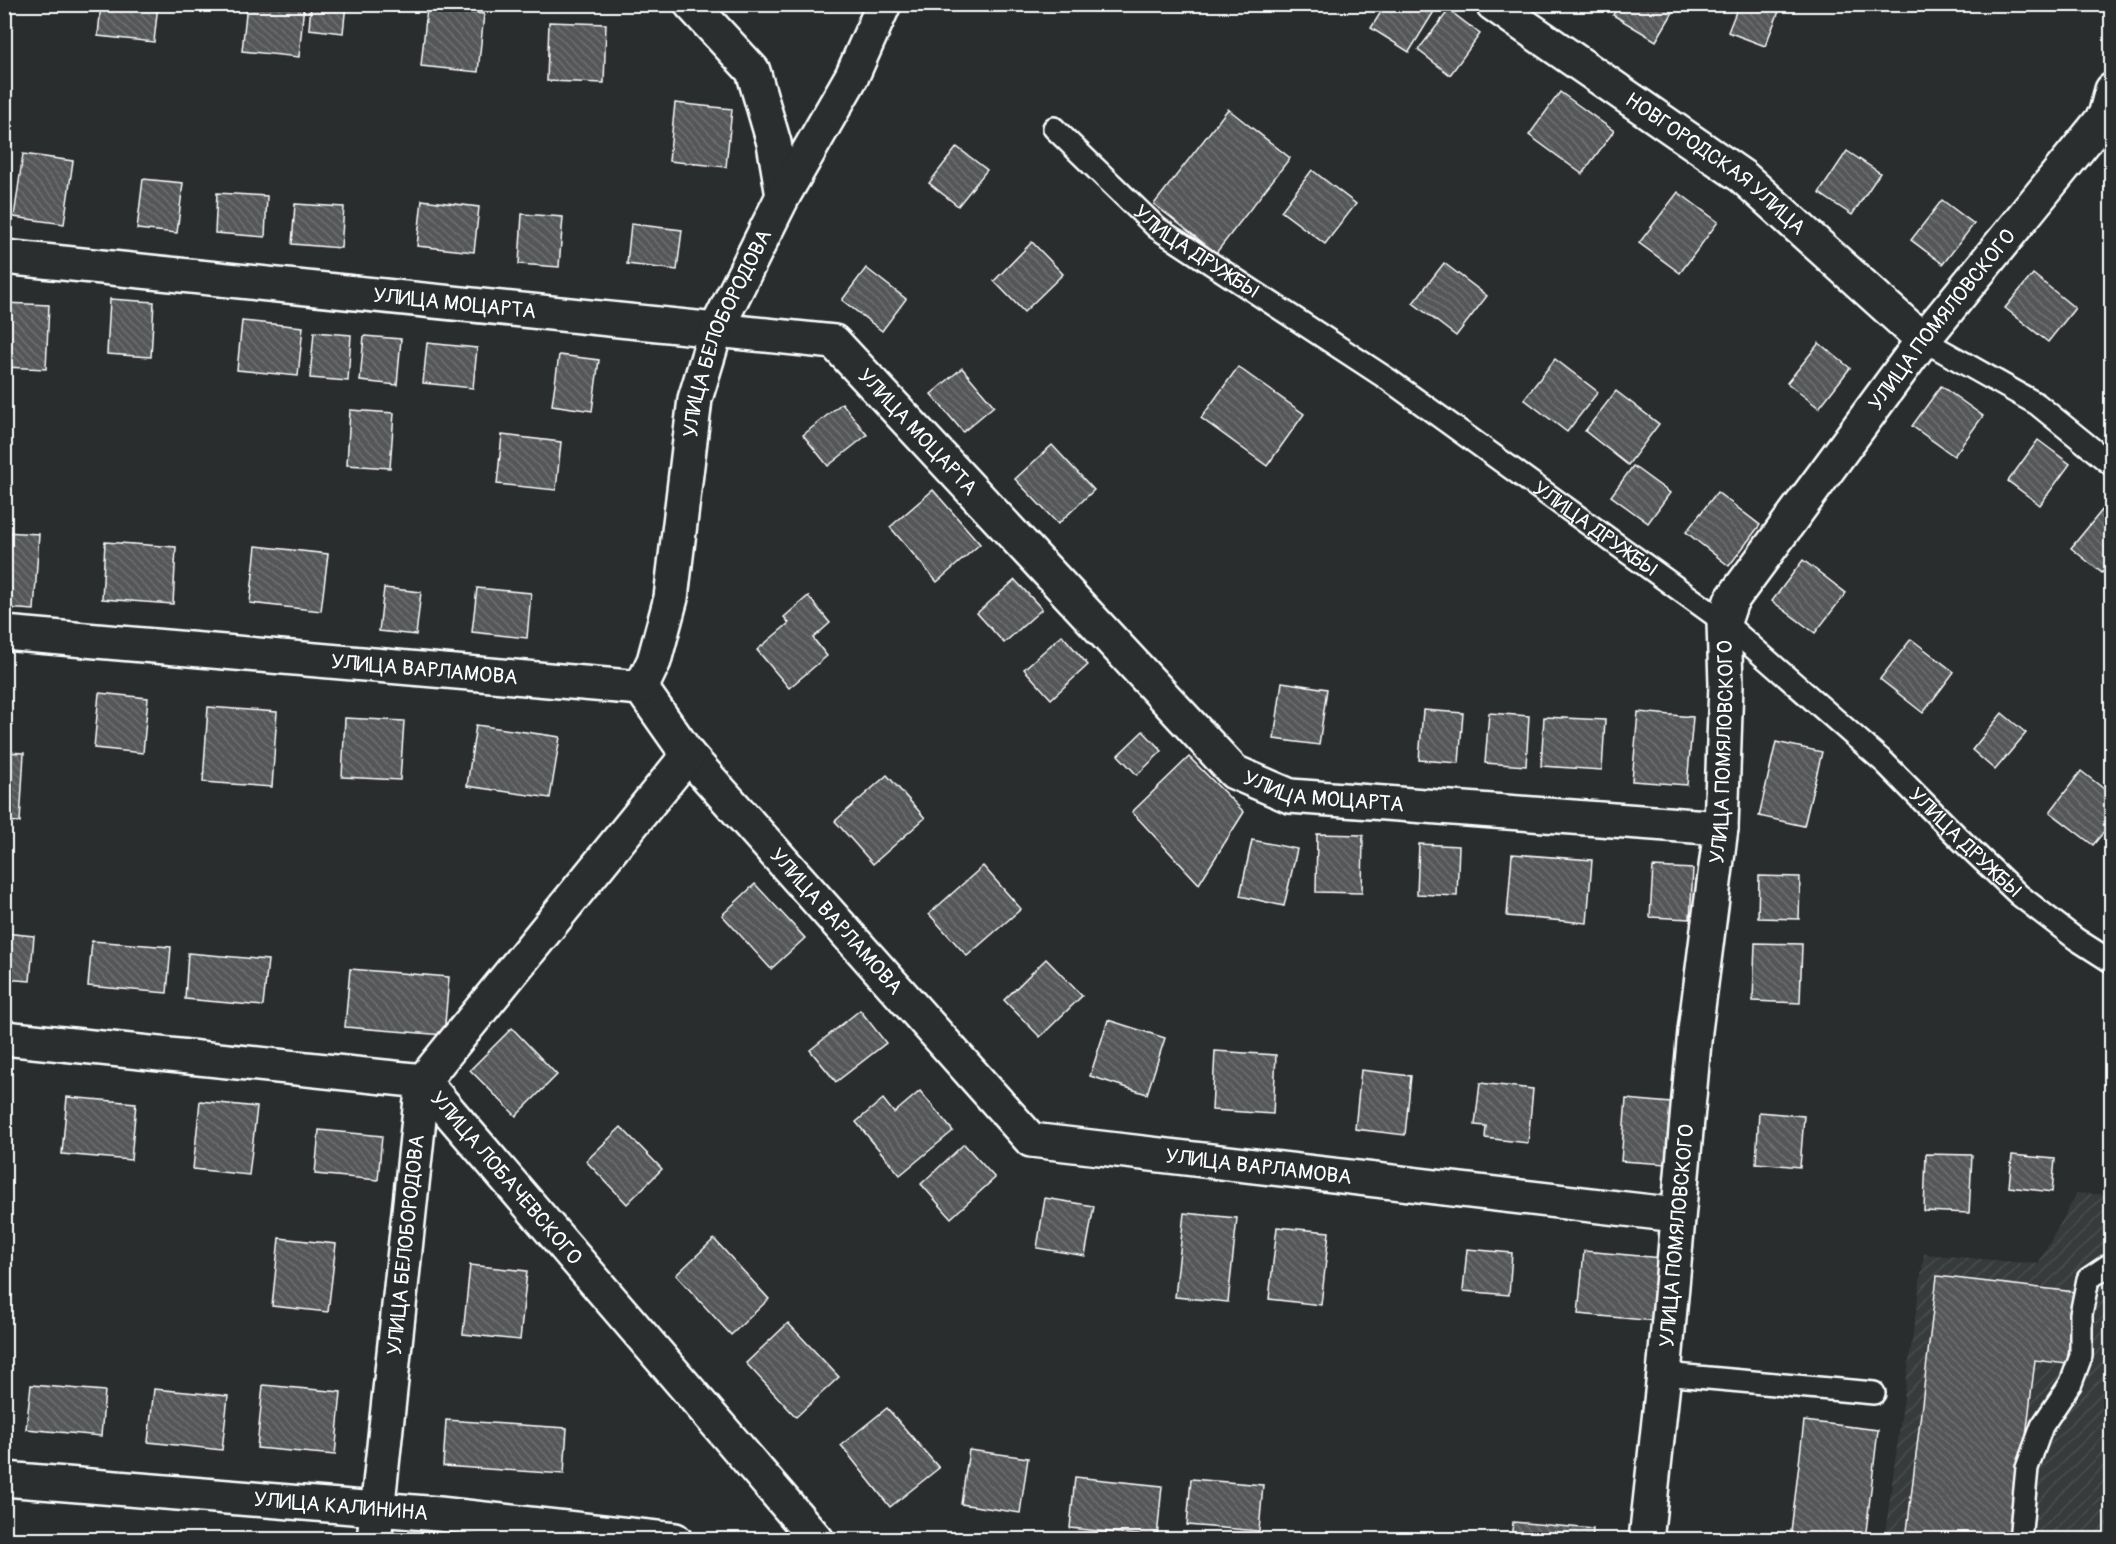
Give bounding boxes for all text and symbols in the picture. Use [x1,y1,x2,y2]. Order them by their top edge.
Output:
street label: НОВГОРОДСКАЯ УЛИЦА [1620,86,1811,241]
street label: УЛИЦА ДРУЖБЫ [1127,199,1264,304]
street label: УЛИЦА ПОМЯЛОВСКОГО [1862,223,2022,416]
street label: УЛИЦА БЕЛОБОРОДОВА [677,225,778,439]
street label: УЛИЦА МОЦАРТА [372,281,537,325]
street label: УЛИЦА МОЦАРТА [852,363,983,501]
street label: УЛИЦА ДРУЖБЫ [1527,475,1662,583]
street label: УЛИЦА ПОМЯЛОВСКОГО [1703,640,1740,865]
street label: УЛИЦА ВАРЛАМОВА [330,648,519,691]
street label: УЛИЦА МОЦАРТА [1239,764,1405,818]
street label: УЛИЦА ДРУЖБЫ [1903,782,2027,904]
street label: УЛИЦА ВАРЛАМОВА [764,842,909,1000]
street label: УЛИЦА ЛОБАЧЕВСКОГО [424,1086,588,1270]
street label: УЛИЦА ПОМЯЛОВСКОГО [1653,1123,1700,1348]
street label: УЛИЦА БЕЛОБОРОДОВА [381,1133,431,1357]
street label: УЛИЦА ВАРЛАМОВА [1164,1142,1353,1191]
street label: УЛИЦА КАЛИНИНА [253,1486,429,1527]

